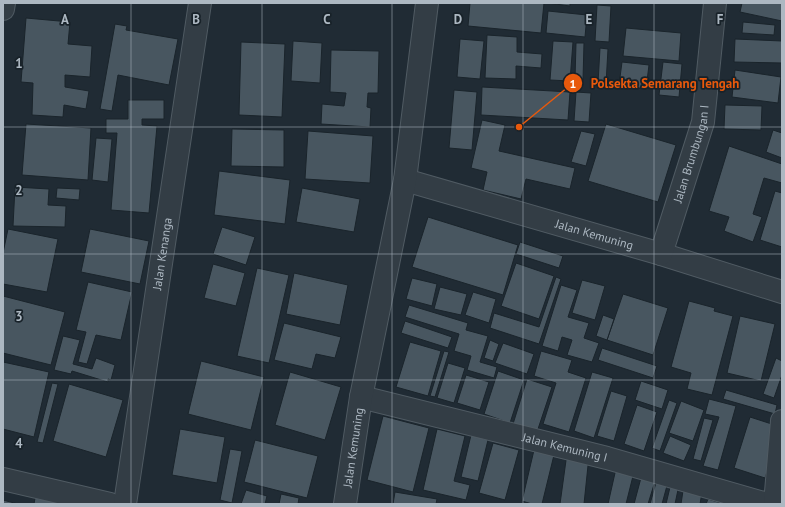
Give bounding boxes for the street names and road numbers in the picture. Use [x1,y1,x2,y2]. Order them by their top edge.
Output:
street label: Jalan Brumbungan I [670,104,712,205]
street label: Jalan Kenanga [149,216,175,292]
street label: Jalan Kemuning [553,216,635,253]
street label: Jalan Kemuning [339,407,366,490]
street label: Jalan Kemuning I [520,429,609,465]

